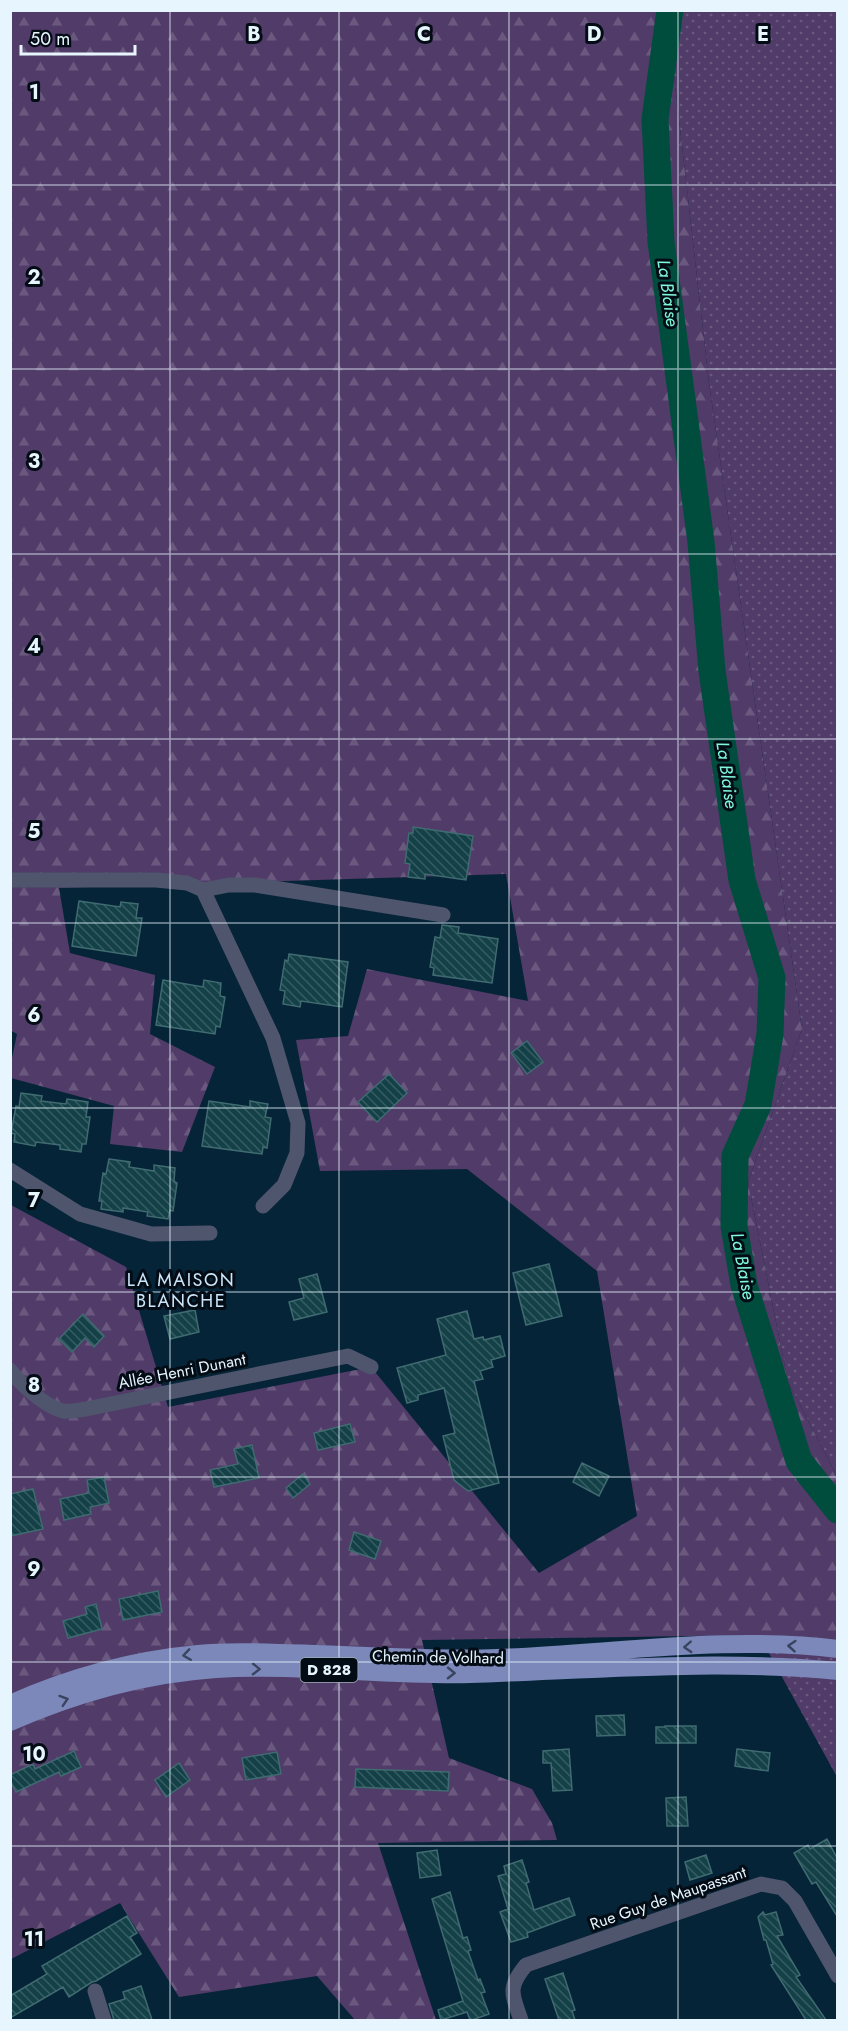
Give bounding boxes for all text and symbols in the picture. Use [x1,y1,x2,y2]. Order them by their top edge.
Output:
scale bar [21,18,135,56]
text: B [247,20,261,49]
text: C [417,20,431,49]
text: D [587,20,601,49]
text: E [757,20,769,49]
text: 50 m [30,26,70,52]
text: 1 [29,78,39,107]
water label: La Blaise [650,258,686,328]
text: 2 [27,263,41,292]
text: 3 [28,447,40,476]
text: 4 [27,632,41,661]
water label: La Blaise [709,740,745,810]
text: 5 [28,817,41,846]
text: 6 [27,1001,41,1030]
text: 7 [28,1186,41,1215]
water label: La Blaise [724,1230,762,1302]
district label: LA MAISON BLANCHE [127,1267,235,1314]
street label: Allée Henri Dunant [116,1347,248,1395]
text: 8 [28,1371,40,1400]
text: 9 [27,1555,41,1584]
one-way arrow [788,1639,797,1652]
one-way arrow [684,1641,693,1654]
street label: Chemin de Volhard [372,1644,504,1670]
one-way arrow [182,1649,191,1661]
road number: D 828 [300,1658,358,1682]
one-way arrow [251,1662,260,1675]
one-way arrow [446,1667,455,1680]
one-way arrow [59,1694,69,1707]
text: 10 [22,1740,46,1769]
street label: Rue Guy de Maupassant [587,1860,749,1936]
text: 11 [24,1925,44,1954]

